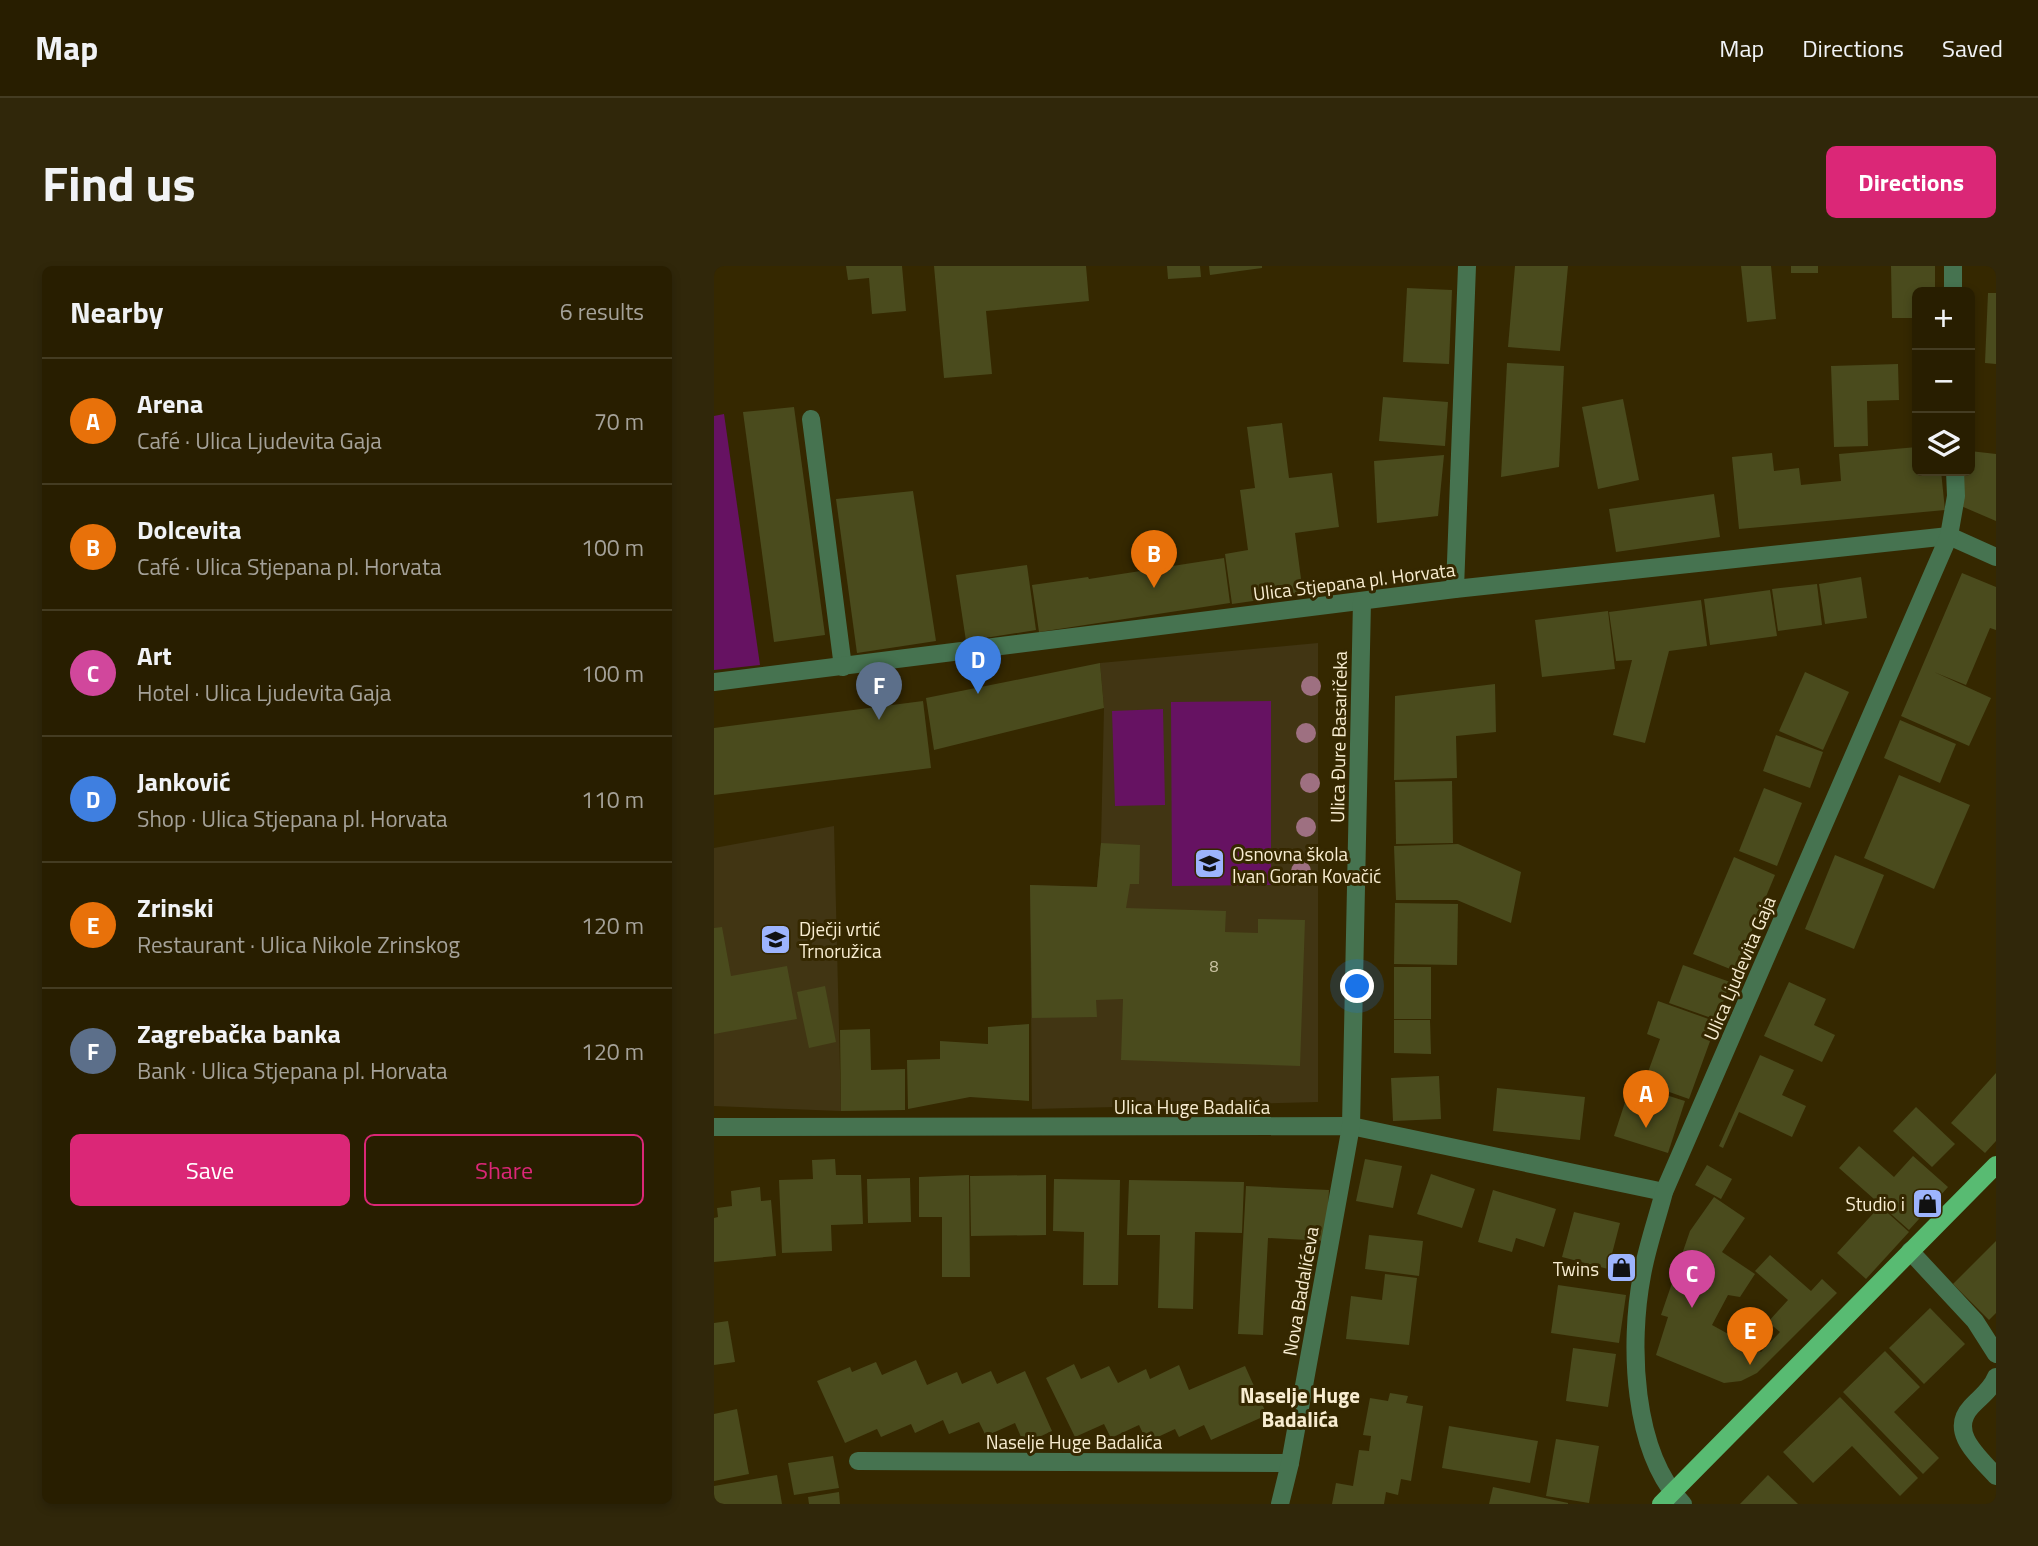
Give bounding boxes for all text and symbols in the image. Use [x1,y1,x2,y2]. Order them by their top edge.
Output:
text: Map [35,23,98,73]
text: Map [1719,30,1764,66]
text: Directions [1802,30,1904,66]
text: Saved [1942,30,2003,66]
text: Find us [42,145,196,220]
button: Directions [1826,146,1996,218]
map controls [1912,287,1975,476]
button: + [1912,287,1975,350]
text: Nearby [70,289,163,335]
text: 6 results [560,294,644,329]
button: − [1912,350,1975,413]
text: Arena [137,384,203,423]
text: A [86,404,100,439]
text: 70 m [594,404,644,439]
button: layers [1912,413,1975,476]
text: Café · Ulica Ljudevita Gaja [137,423,382,458]
text: Dolcevita [137,510,241,549]
text: B [86,530,100,565]
text: 100 m [581,530,644,565]
pin: B [1131,530,1177,588]
text: Café · Ulica Stjepana pl. Horvata [137,549,441,584]
street label: Ulica Stjepana pl. Horvata [1251,554,1457,608]
text: Art [137,636,172,675]
pin: D [955,636,1001,694]
street label: Ulica Đure Basaričeka [1322,650,1354,823]
text: C [87,656,99,691]
text: 100 m [581,656,644,691]
pin: F [856,662,902,720]
text: Hotel · Ulica Ljudevita Gaja [137,675,391,710]
text: Janković [137,762,231,801]
text: D [86,782,100,817]
text: 110 m [581,782,644,817]
text: Shop · Ulica Stjepana pl. Horvata [137,801,448,836]
place label: Osnovna škola Ivan Goran Kovačić [1232,839,1381,890]
school or university icon: Osnovna škola Ivan Goran Kovačić [1192,847,1226,881]
text: Zrinski [137,888,214,927]
street label: Ulica Ljudevita Gaja [1696,891,1783,1045]
text: E [87,908,99,943]
text: 120 m [581,908,644,943]
place label: Dječji vrtić Trnoružica [799,914,882,965]
school or university icon: Dječji vrtić Trnoružica [759,922,793,956]
text: Restaurant · Ulica Nikole Zrinskog [137,927,460,962]
house number: 8 [1210,954,1219,978]
your location [1340,969,1374,1003]
text: Zagrebačka banka [137,1014,341,1053]
text: F [87,1034,99,1069]
text: 120 m [581,1034,644,1069]
text: Bank · Ulica Stjepana pl. Horvata [137,1053,447,1088]
pin: A [1623,1070,1669,1128]
street label: Ulica Huge Badalića [1114,1092,1271,1121]
button: Save [70,1134,350,1206]
button: Share [364,1134,644,1206]
shop icon: Studio i [1911,1186,1945,1220]
place label: Studio i [1846,1189,1905,1218]
street label: Nova Badalićeva [1274,1224,1326,1358]
pin: C [1669,1250,1715,1308]
shop icon: Twins [1605,1251,1639,1285]
place label: Twins [1553,1254,1599,1283]
pin: E [1727,1307,1773,1365]
district label: Naselje Huge Badalića [1240,1379,1360,1435]
street label: Naselje Huge Badalića [986,1427,1163,1456]

